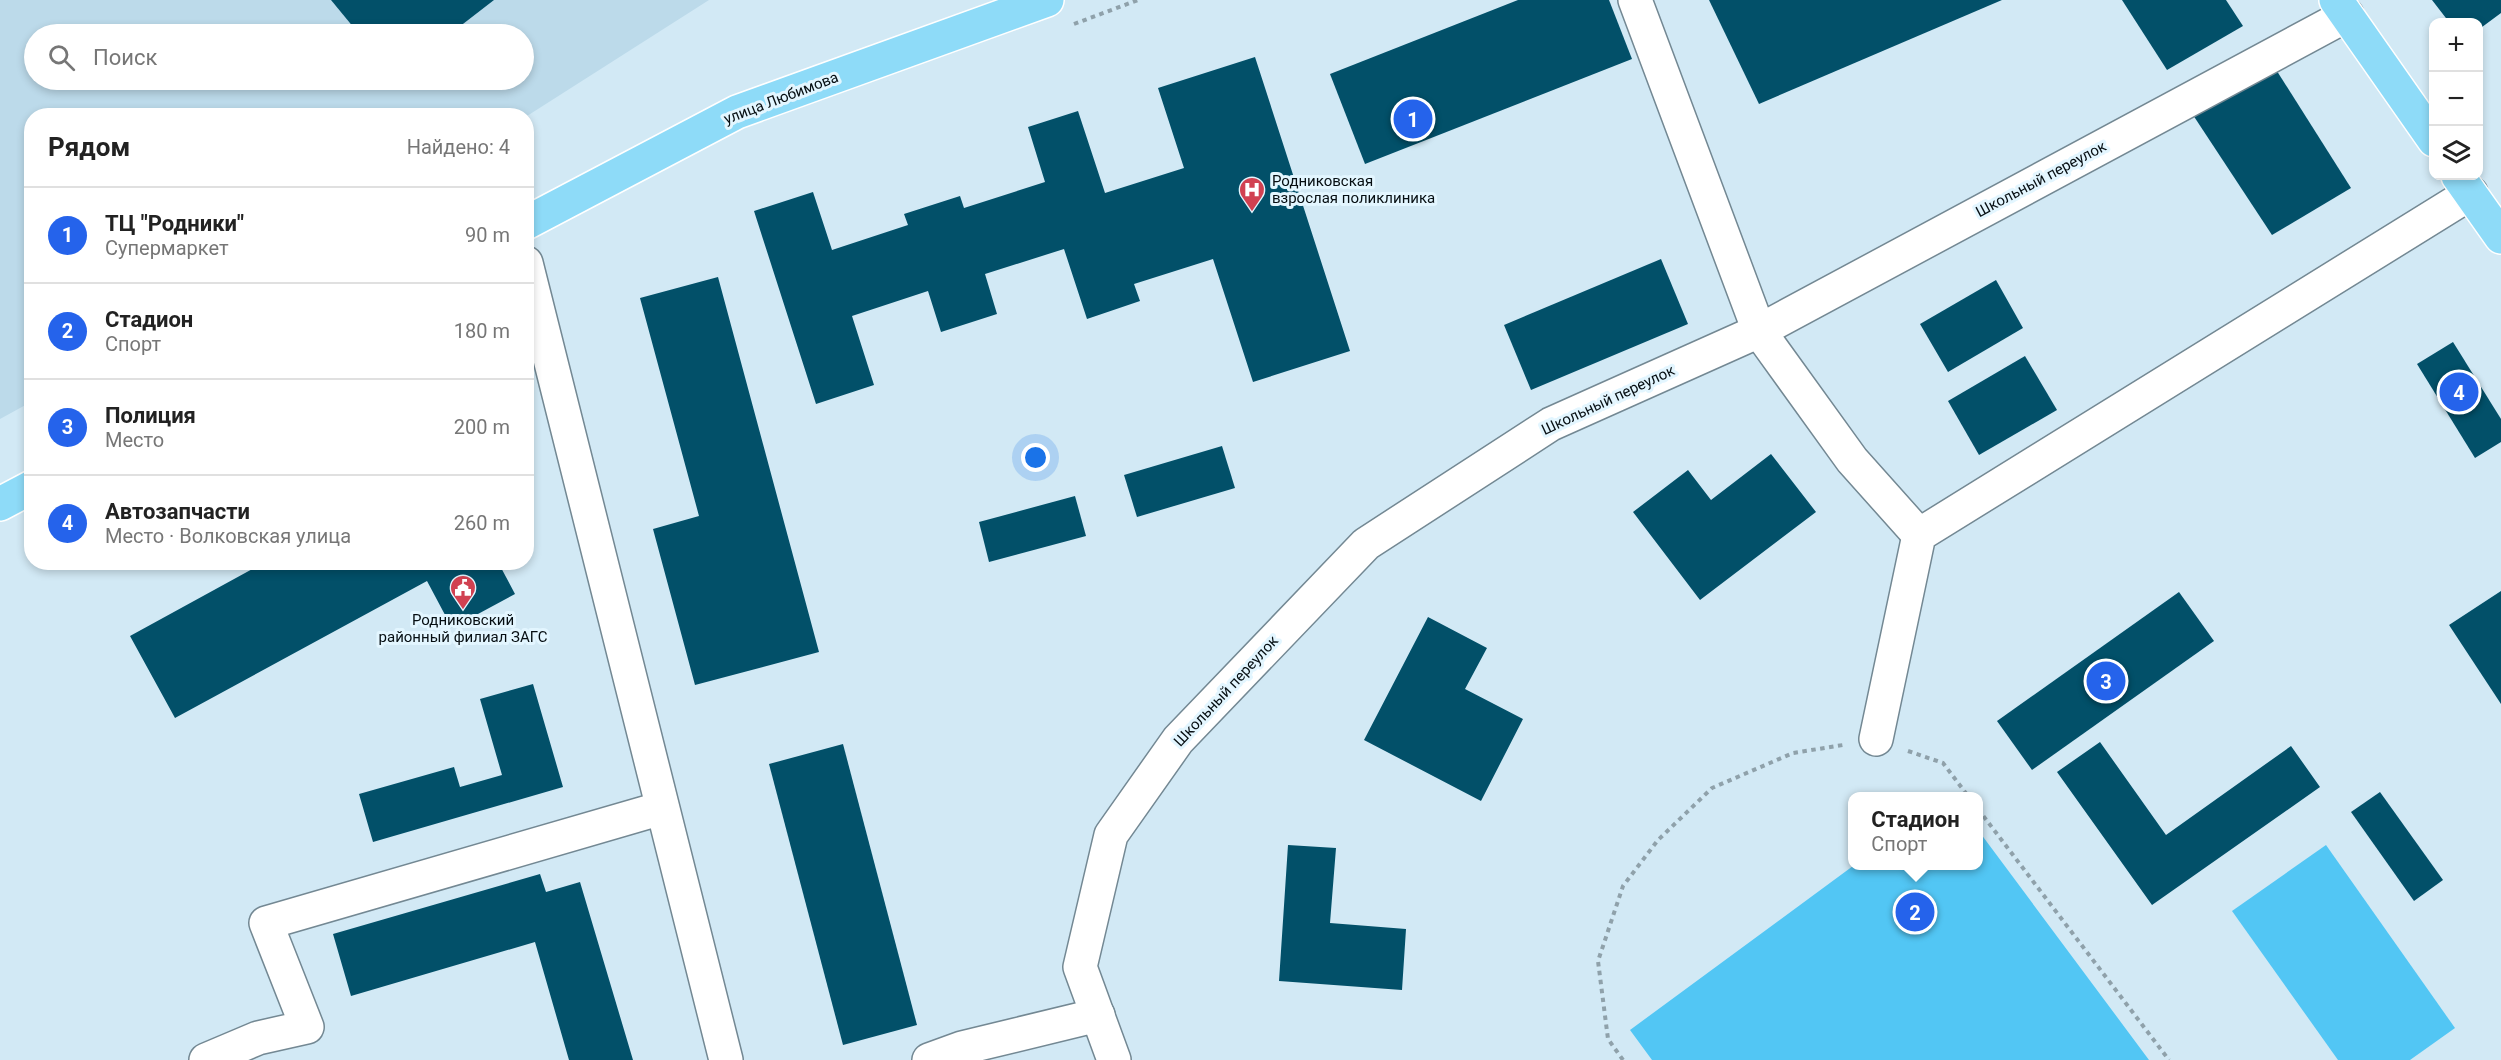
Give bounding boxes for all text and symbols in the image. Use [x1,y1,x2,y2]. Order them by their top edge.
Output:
map controls [2429,18,2483,180]
button: + [2429,18,2483,72]
search box [24,24,534,90]
icon: search [45,41,78,74]
text: Поиск [93,45,157,70]
street label: улица Любимова [721,68,841,128]
button: − [2429,72,2483,126]
pin: 1 [1394,96,1432,142]
button: layers [2429,126,2483,180]
text: Рядом [48,132,130,162]
text: Найдено: 4 [407,135,510,159]
street label: Школьный переулок [1973,137,2109,221]
place label: Родниковская взрослая поликлиника [1272,172,1435,207]
hospital icon: Родниковская взрослая поликлиника [1237,175,1267,213]
text: ТЦ "Родники" [105,211,244,236]
text: 1 [62,223,73,247]
text: 90 m [465,223,510,247]
text: Супермаркет [105,236,229,260]
text: Стадион [105,307,193,332]
text: 2 [62,319,73,343]
text: 180 m [454,319,510,343]
text: Спорт [105,332,161,356]
street label: Школьный переулок [1538,361,1678,439]
pin: 4 [2440,370,2478,414]
text: Полиция [105,403,196,428]
text: 3 [62,415,73,439]
text: 200 m [454,415,510,439]
text: Место [105,428,164,452]
your location [1021,443,1050,472]
text: Автозапчасти [105,499,250,524]
text: 4 [62,511,73,535]
text: 260 m [454,511,510,535]
text: Место · Волковская улица [105,524,351,548]
public building icon: Родниковский районный филиал ЗАГС [448,573,478,611]
place label: Родниковский районный филиал ЗАГС [379,611,548,646]
street label: Школьный переулок [1170,632,1282,750]
pin: 3 [2086,658,2126,704]
popup [1848,792,1983,870]
text: Стадион [1871,807,1960,832]
text: Спорт [1871,832,1927,856]
pin: 2 [1896,890,1934,934]

